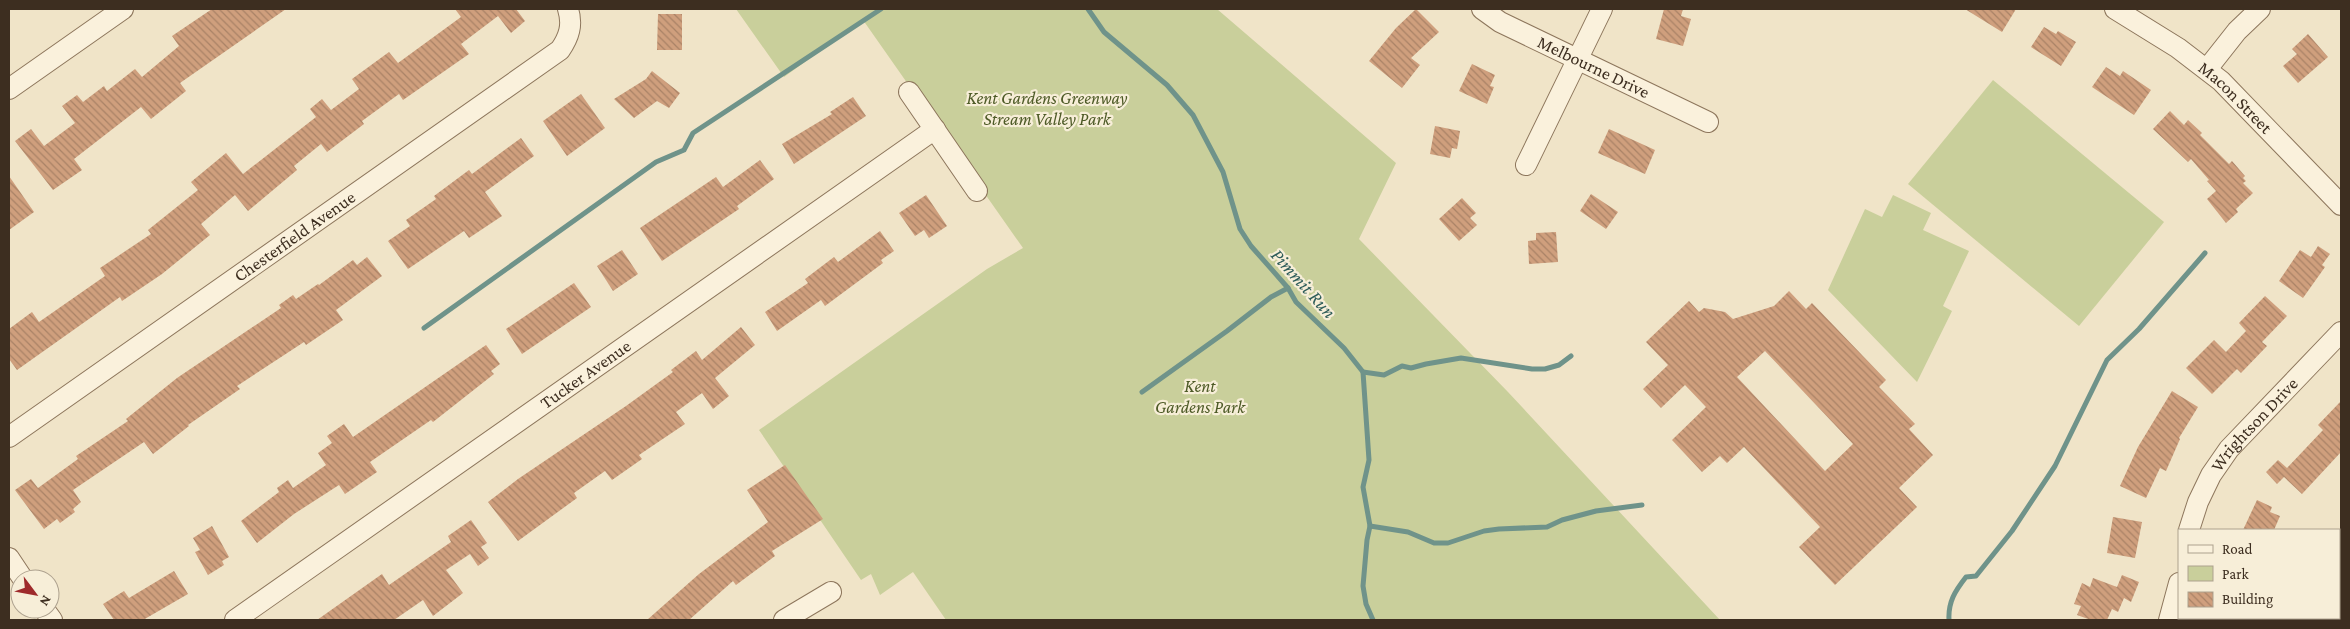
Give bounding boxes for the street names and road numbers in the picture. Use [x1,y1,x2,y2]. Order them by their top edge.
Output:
street label: Melbourne Drive [1534,32,1653,102]
street label: Macon Street [2194,57,2277,138]
street label: Chesterfield Avenue [230,187,359,286]
street label: Tucker Avenue [536,336,635,413]
street label: Wrightson Drive [2207,373,2302,475]

